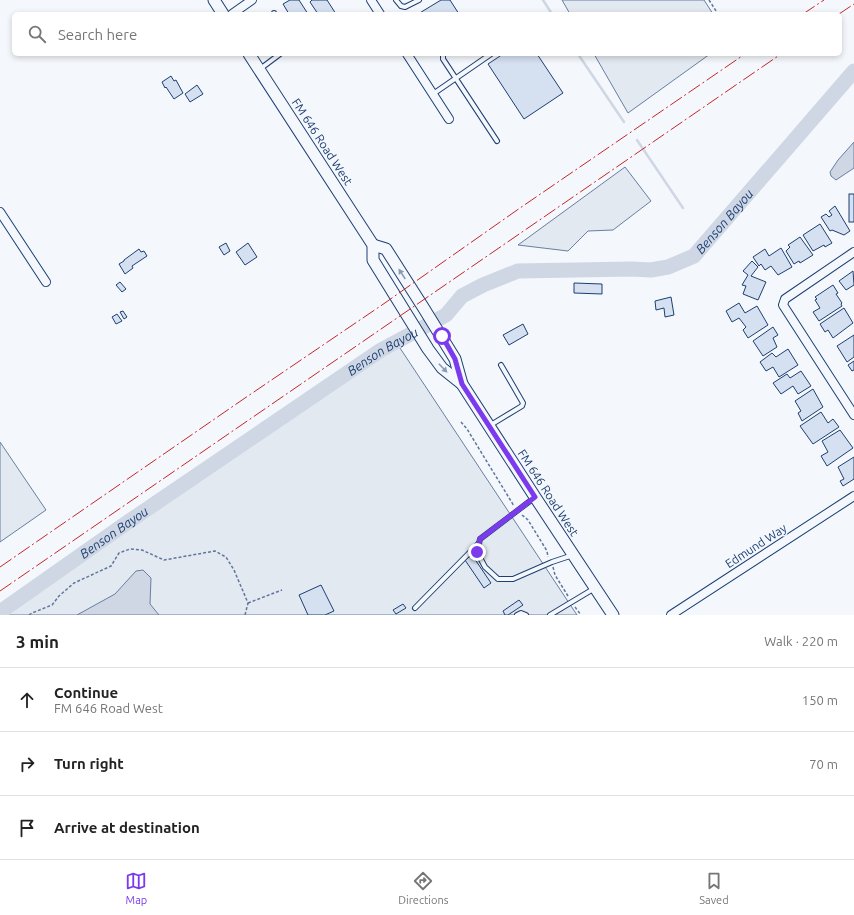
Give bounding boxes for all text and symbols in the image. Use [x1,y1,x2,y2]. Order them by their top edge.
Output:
search box [12,12,842,56]
icon: search [26,23,48,45]
text: Search here [58,26,137,43]
street label: FM 646 Road West [290,96,355,188]
water label: Benson Bayou [693,186,756,256]
one-way arrow [398,269,406,279]
water label: Benson Bayou [345,325,420,378]
route start [433,327,451,345]
one-way arrow [438,363,448,373]
street label: FM 646 Road West [516,447,581,539]
water label: Benson Bayou [77,504,151,561]
street label: Edmund Way [723,521,789,570]
route end [468,543,486,561]
text: 3 min [16,632,59,651]
text: Walk · 220 m [764,634,838,648]
text: Continue [54,684,118,701]
icon: ahead [16,689,38,711]
text: 150 m [802,693,838,707]
text: FM 646 Road West [54,701,163,715]
icon: right [16,753,38,775]
text: Turn right [54,755,124,772]
text: 70 m [809,757,838,771]
icon: arrive [16,817,38,839]
text: Arrive at destination [54,819,200,836]
tab: Map [125,870,147,906]
tab: Directions [398,870,449,906]
tab: Saved [699,870,729,906]

